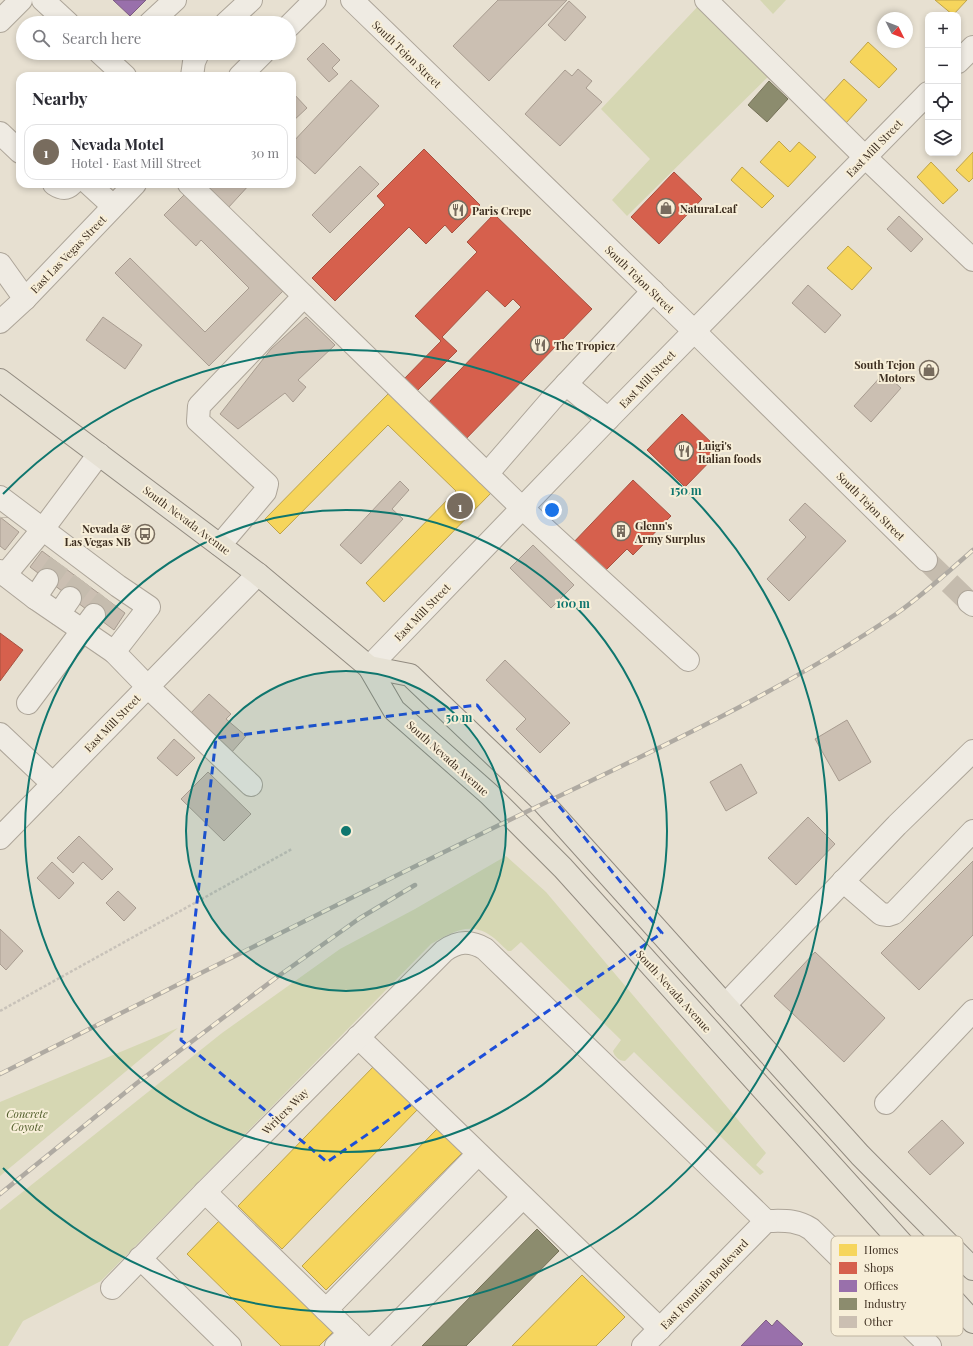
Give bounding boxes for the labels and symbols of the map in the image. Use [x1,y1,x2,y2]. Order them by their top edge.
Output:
north arrow [877,12,913,48]
street label: South Tejon Street [369,17,445,91]
street label: East Mill Street [843,116,905,180]
shop icon: NaturaLeaf [655,197,677,219]
restaurant icon: Paris Crepe [447,199,469,221]
place label: NaturaLeaf [680,201,738,216]
place label: Paris Crepe [472,203,532,218]
street label: East Las Vegas Street [27,212,109,296]
street label: South Tejon Street [602,242,678,316]
restaurant icon: The Tropicz [529,334,551,356]
place label: The Tropicz [554,338,615,353]
street label: East Mill Street [616,347,678,411]
place label: South Tejon Motors [854,357,915,385]
shop icon: South Tejon Motors [918,359,940,381]
place label: Luigi's Italian foods [698,438,761,466]
restaurant icon: Luigi's Italian foods [673,440,695,462]
street label: South Tejon Street [834,469,909,544]
street label: South Nevada Avenue [140,482,234,558]
text: 150 m [670,482,702,498]
pin: 1 [447,491,473,521]
your location [542,500,562,520]
place label: Glenn's Army Surplus [634,518,705,546]
building icon: Glenn's Army Surplus [610,520,632,542]
place label: Nevada & Las Vegas NB [65,521,132,549]
bus stop icon: Nevada & Las Vegas NB [134,523,156,545]
street label: East Mill Street [391,580,453,644]
text: 100 m [556,595,590,611]
street label: East Mill Street [81,691,143,755]
text: 50 m [446,709,473,725]
street label: South Nevada Avenue [404,717,493,799]
centre of rings [339,824,353,838]
street label: South Nevada Avenue [633,947,715,1036]
street label: Writers Way [258,1084,312,1138]
park label: Concrete Coyote [6,1106,48,1134]
street label: East Fountain Boulevard [657,1235,752,1332]
legend [831,1236,963,1336]
text: Homes [864,1242,898,1257]
text: Shops [864,1260,894,1275]
text: Offices [864,1278,898,1293]
text: Industry [864,1296,907,1311]
text: Other [864,1314,893,1329]

